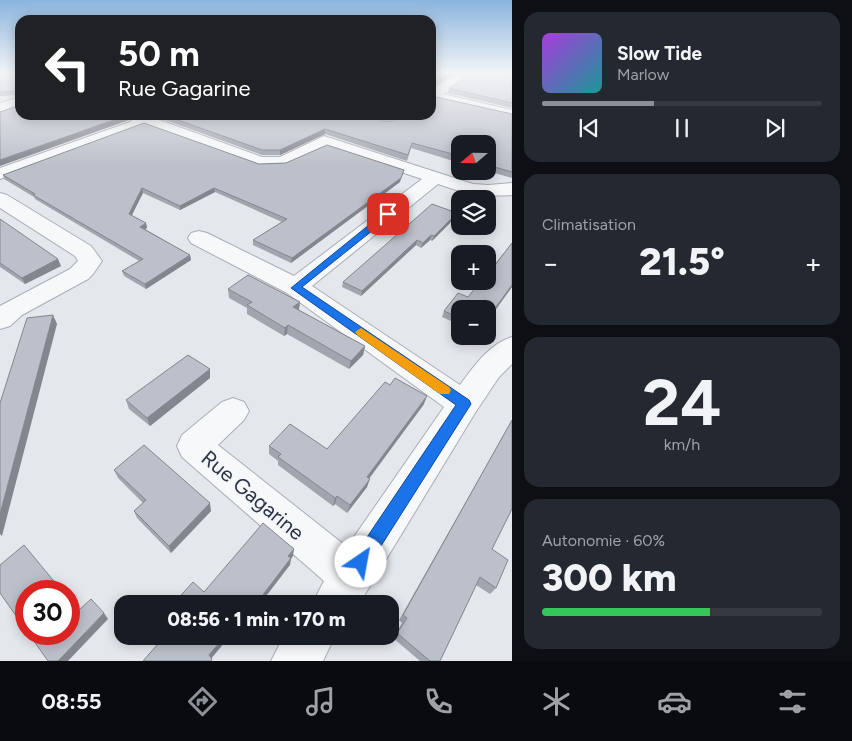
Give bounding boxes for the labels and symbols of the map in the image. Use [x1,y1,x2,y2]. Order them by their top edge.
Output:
north arrow [451,135,496,180]
pin [367,193,409,235]
street label: Rue Gagarine [197,445,309,545]
position arrow [334,535,386,587]
speed limit sign: 30 [15,580,80,645]

